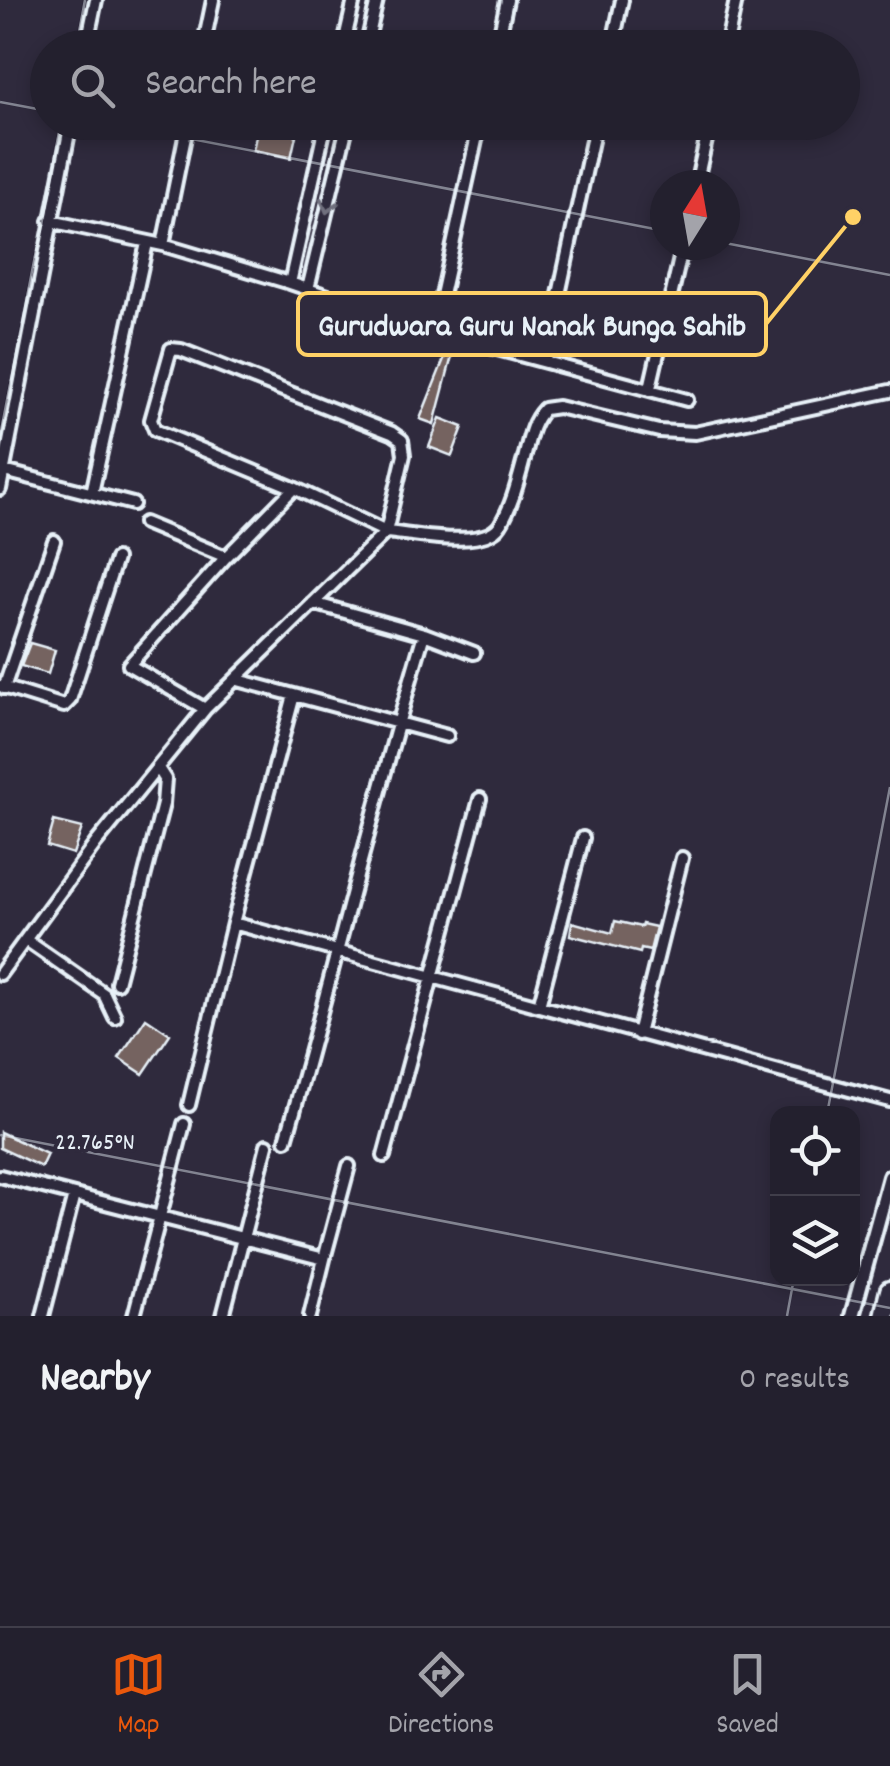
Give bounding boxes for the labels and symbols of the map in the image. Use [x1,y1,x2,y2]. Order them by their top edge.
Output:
north arrow [650,170,740,260]
one-way arrow [319,197,340,214]
callout: Gurudwara Guru Nanak Bunga Sahib [298,293,766,355]
text: Gurudwara Guru Nanak Bunga Sahib [318,306,746,352]
text: 22.765°N [55,1126,135,1162]

